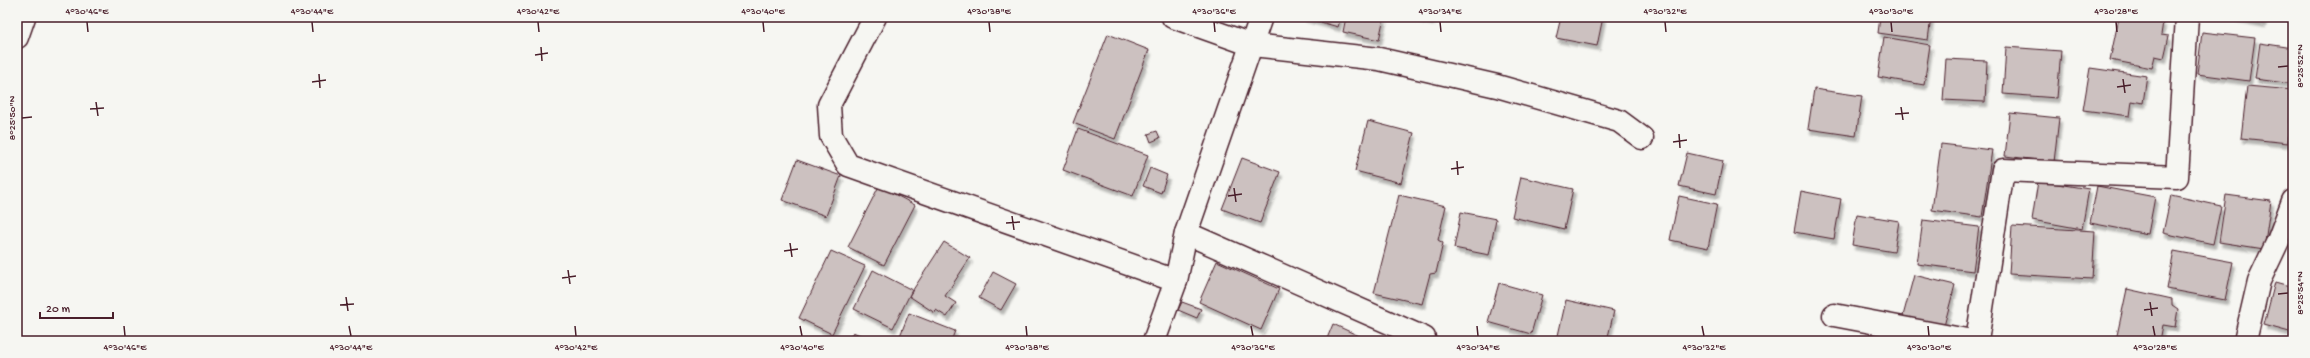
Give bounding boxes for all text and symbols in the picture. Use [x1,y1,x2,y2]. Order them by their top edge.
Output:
text: 4°30'46"E [66,6,109,18]
text: 4°30'44"E [291,6,334,18]
text: 4°30'42"E [517,6,560,18]
text: 4°30'40"E [741,6,785,18]
text: 4°30'38"E [967,6,1012,18]
text: 4°30'36"E [1192,6,1236,18]
text: 4°30'34"E [1419,6,1462,18]
text: 4°30'32"E [1643,6,1687,18]
text: 4°30'30"E [1869,6,1914,18]
text: 4°30'28"E [2094,6,2138,18]
text: 8°25'52"N [2295,44,2307,88]
text: 8°25'50"N [7,95,19,140]
text: 8°25'54"N [2295,271,2307,315]
scale bar [40,294,113,320]
text: 20 m [46,303,71,317]
text: 4°30'46"E [104,342,147,354]
text: 4°30'44"E [330,342,373,354]
text: 4°30'42"E [555,342,598,354]
text: 4°30'40"E [780,342,824,354]
text: 4°30'38"E [1005,342,1050,354]
text: 4°30'36"E [1231,342,1275,354]
text: 4°30'34"E [1457,342,1500,354]
text: 4°30'32"E [1682,342,1726,354]
text: 4°30'30"E [1907,342,1952,354]
text: 4°30'28"E [2133,342,2177,354]

